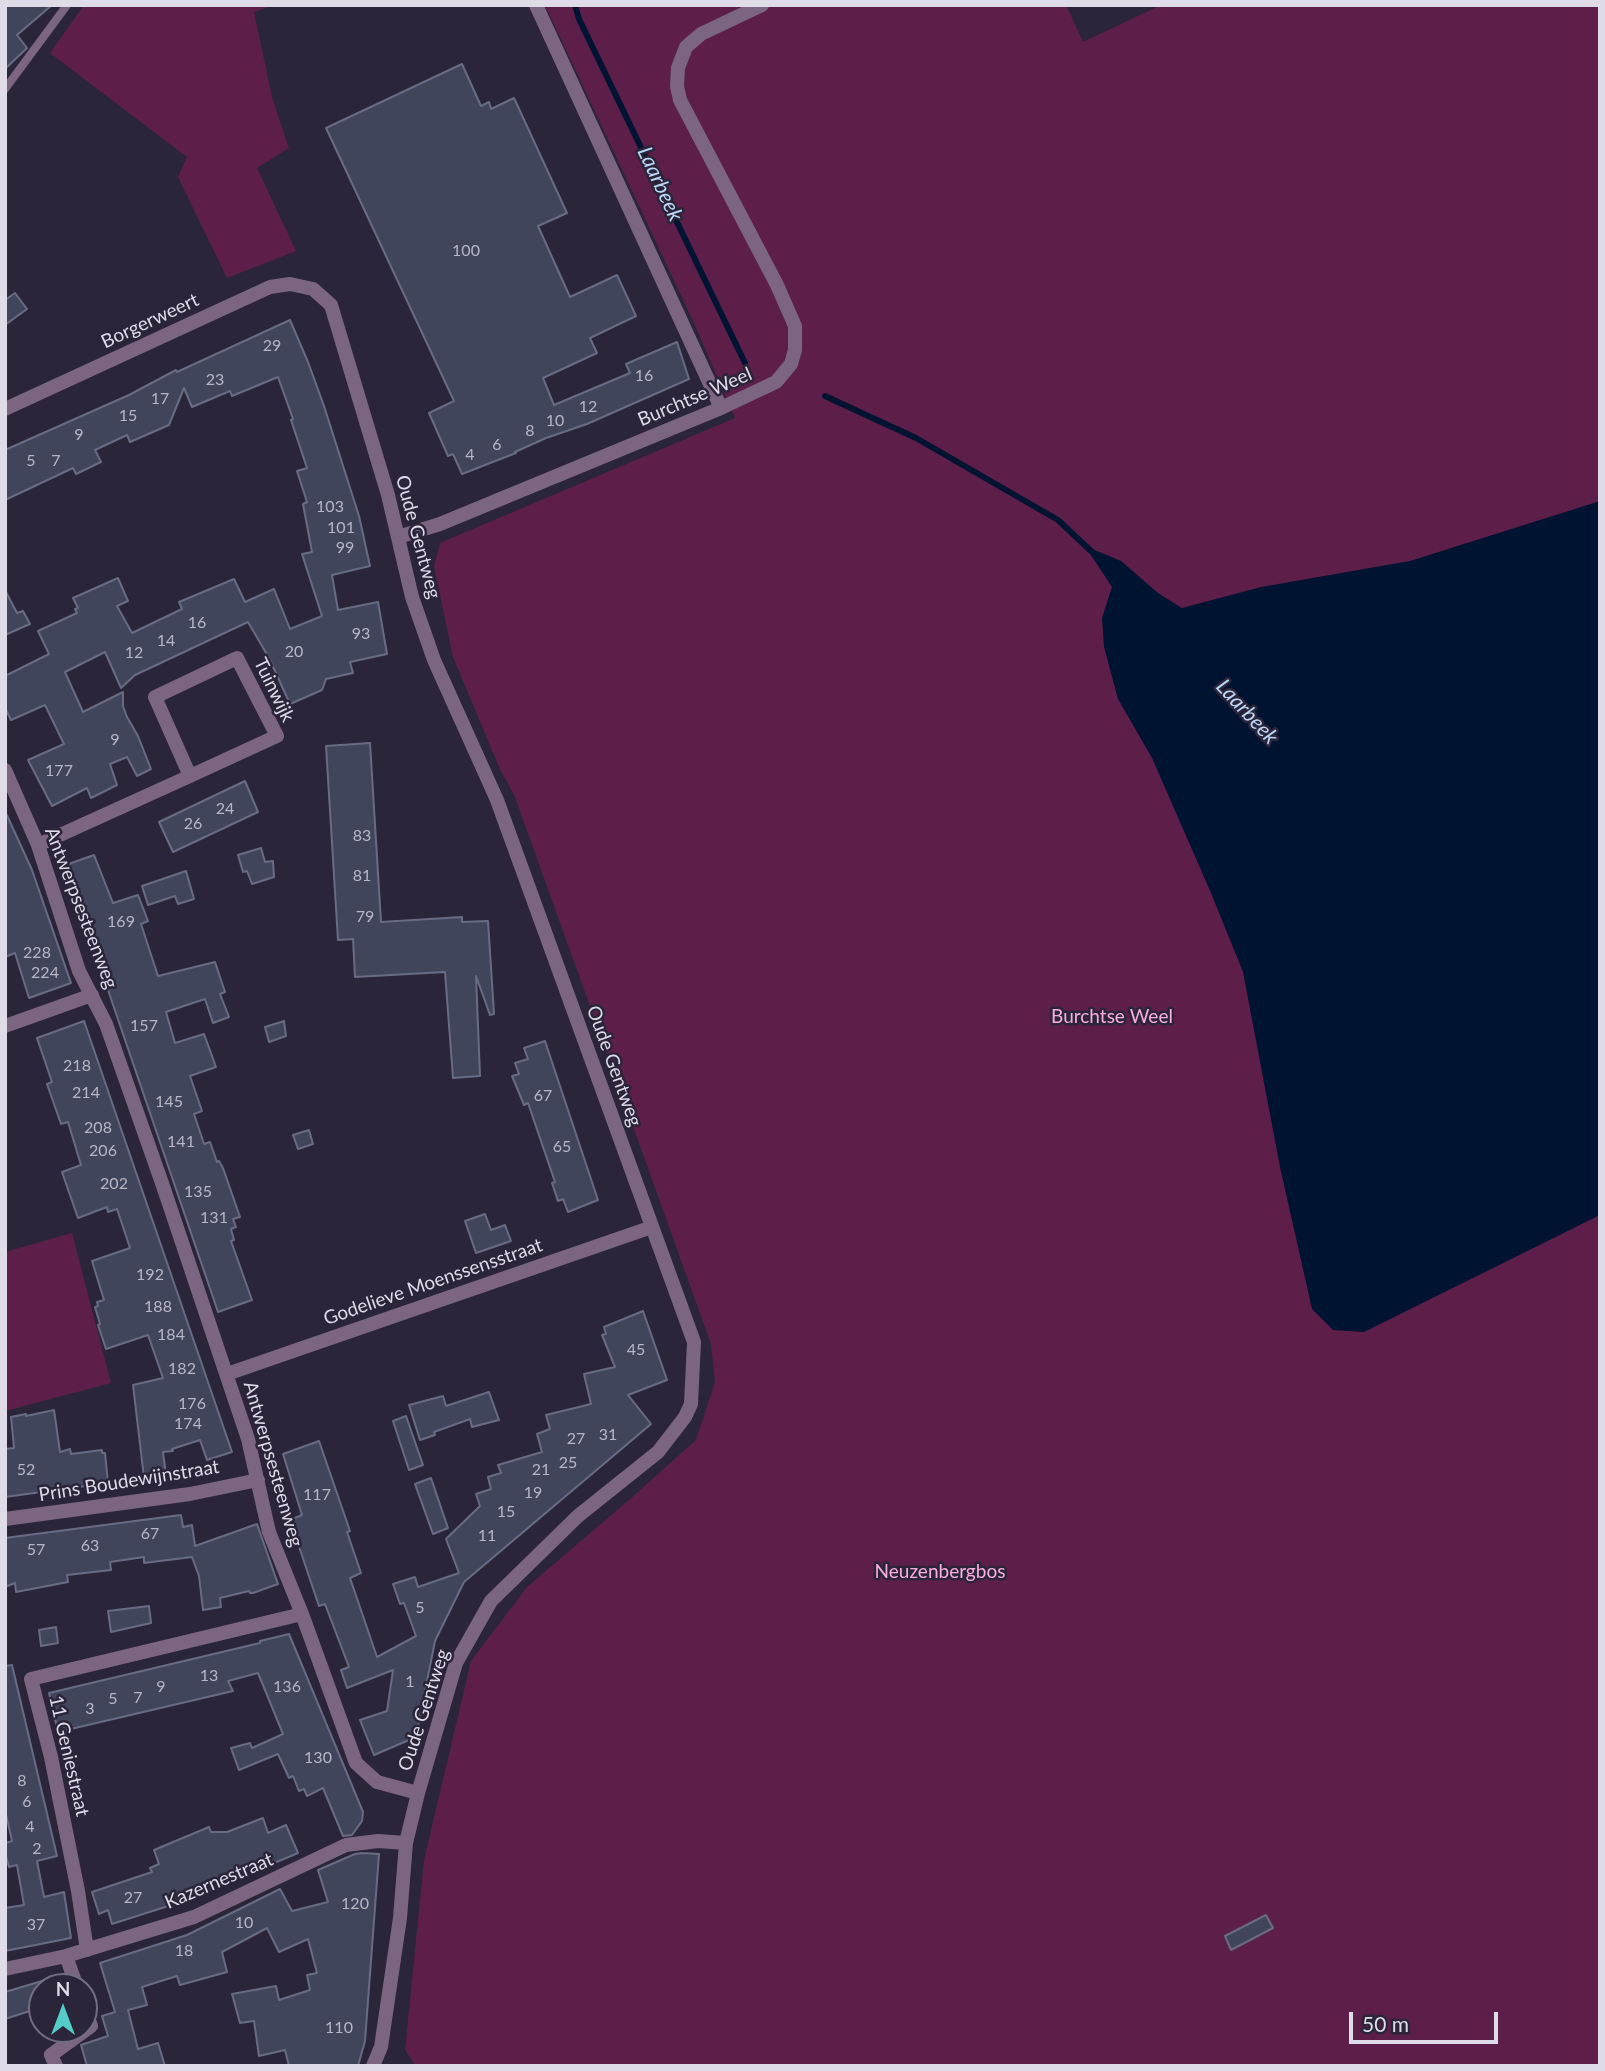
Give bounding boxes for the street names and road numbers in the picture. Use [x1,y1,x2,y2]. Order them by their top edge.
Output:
street label: Borgerweert [98,289,202,353]
street label: Burchtse Weel [634,363,756,431]
street label: Oude Gentweg [391,473,445,601]
street label: Tuinwijk [249,654,299,726]
street label: Antwerpsesteenweg [40,824,122,992]
street label: Oude Gentweg [582,1002,646,1130]
street label: Godelieve Moenssensstraat [321,1234,545,1330]
street label: Antwerpsesteenweg [238,1379,308,1549]
street label: Prins Boudewijnstraat [37,1455,221,1507]
street label: Oude Gentweg [394,1646,454,1774]
street label: 11 Geniestraat [44,1693,94,1819]
street label: Kazernestraat [161,1848,277,1914]

